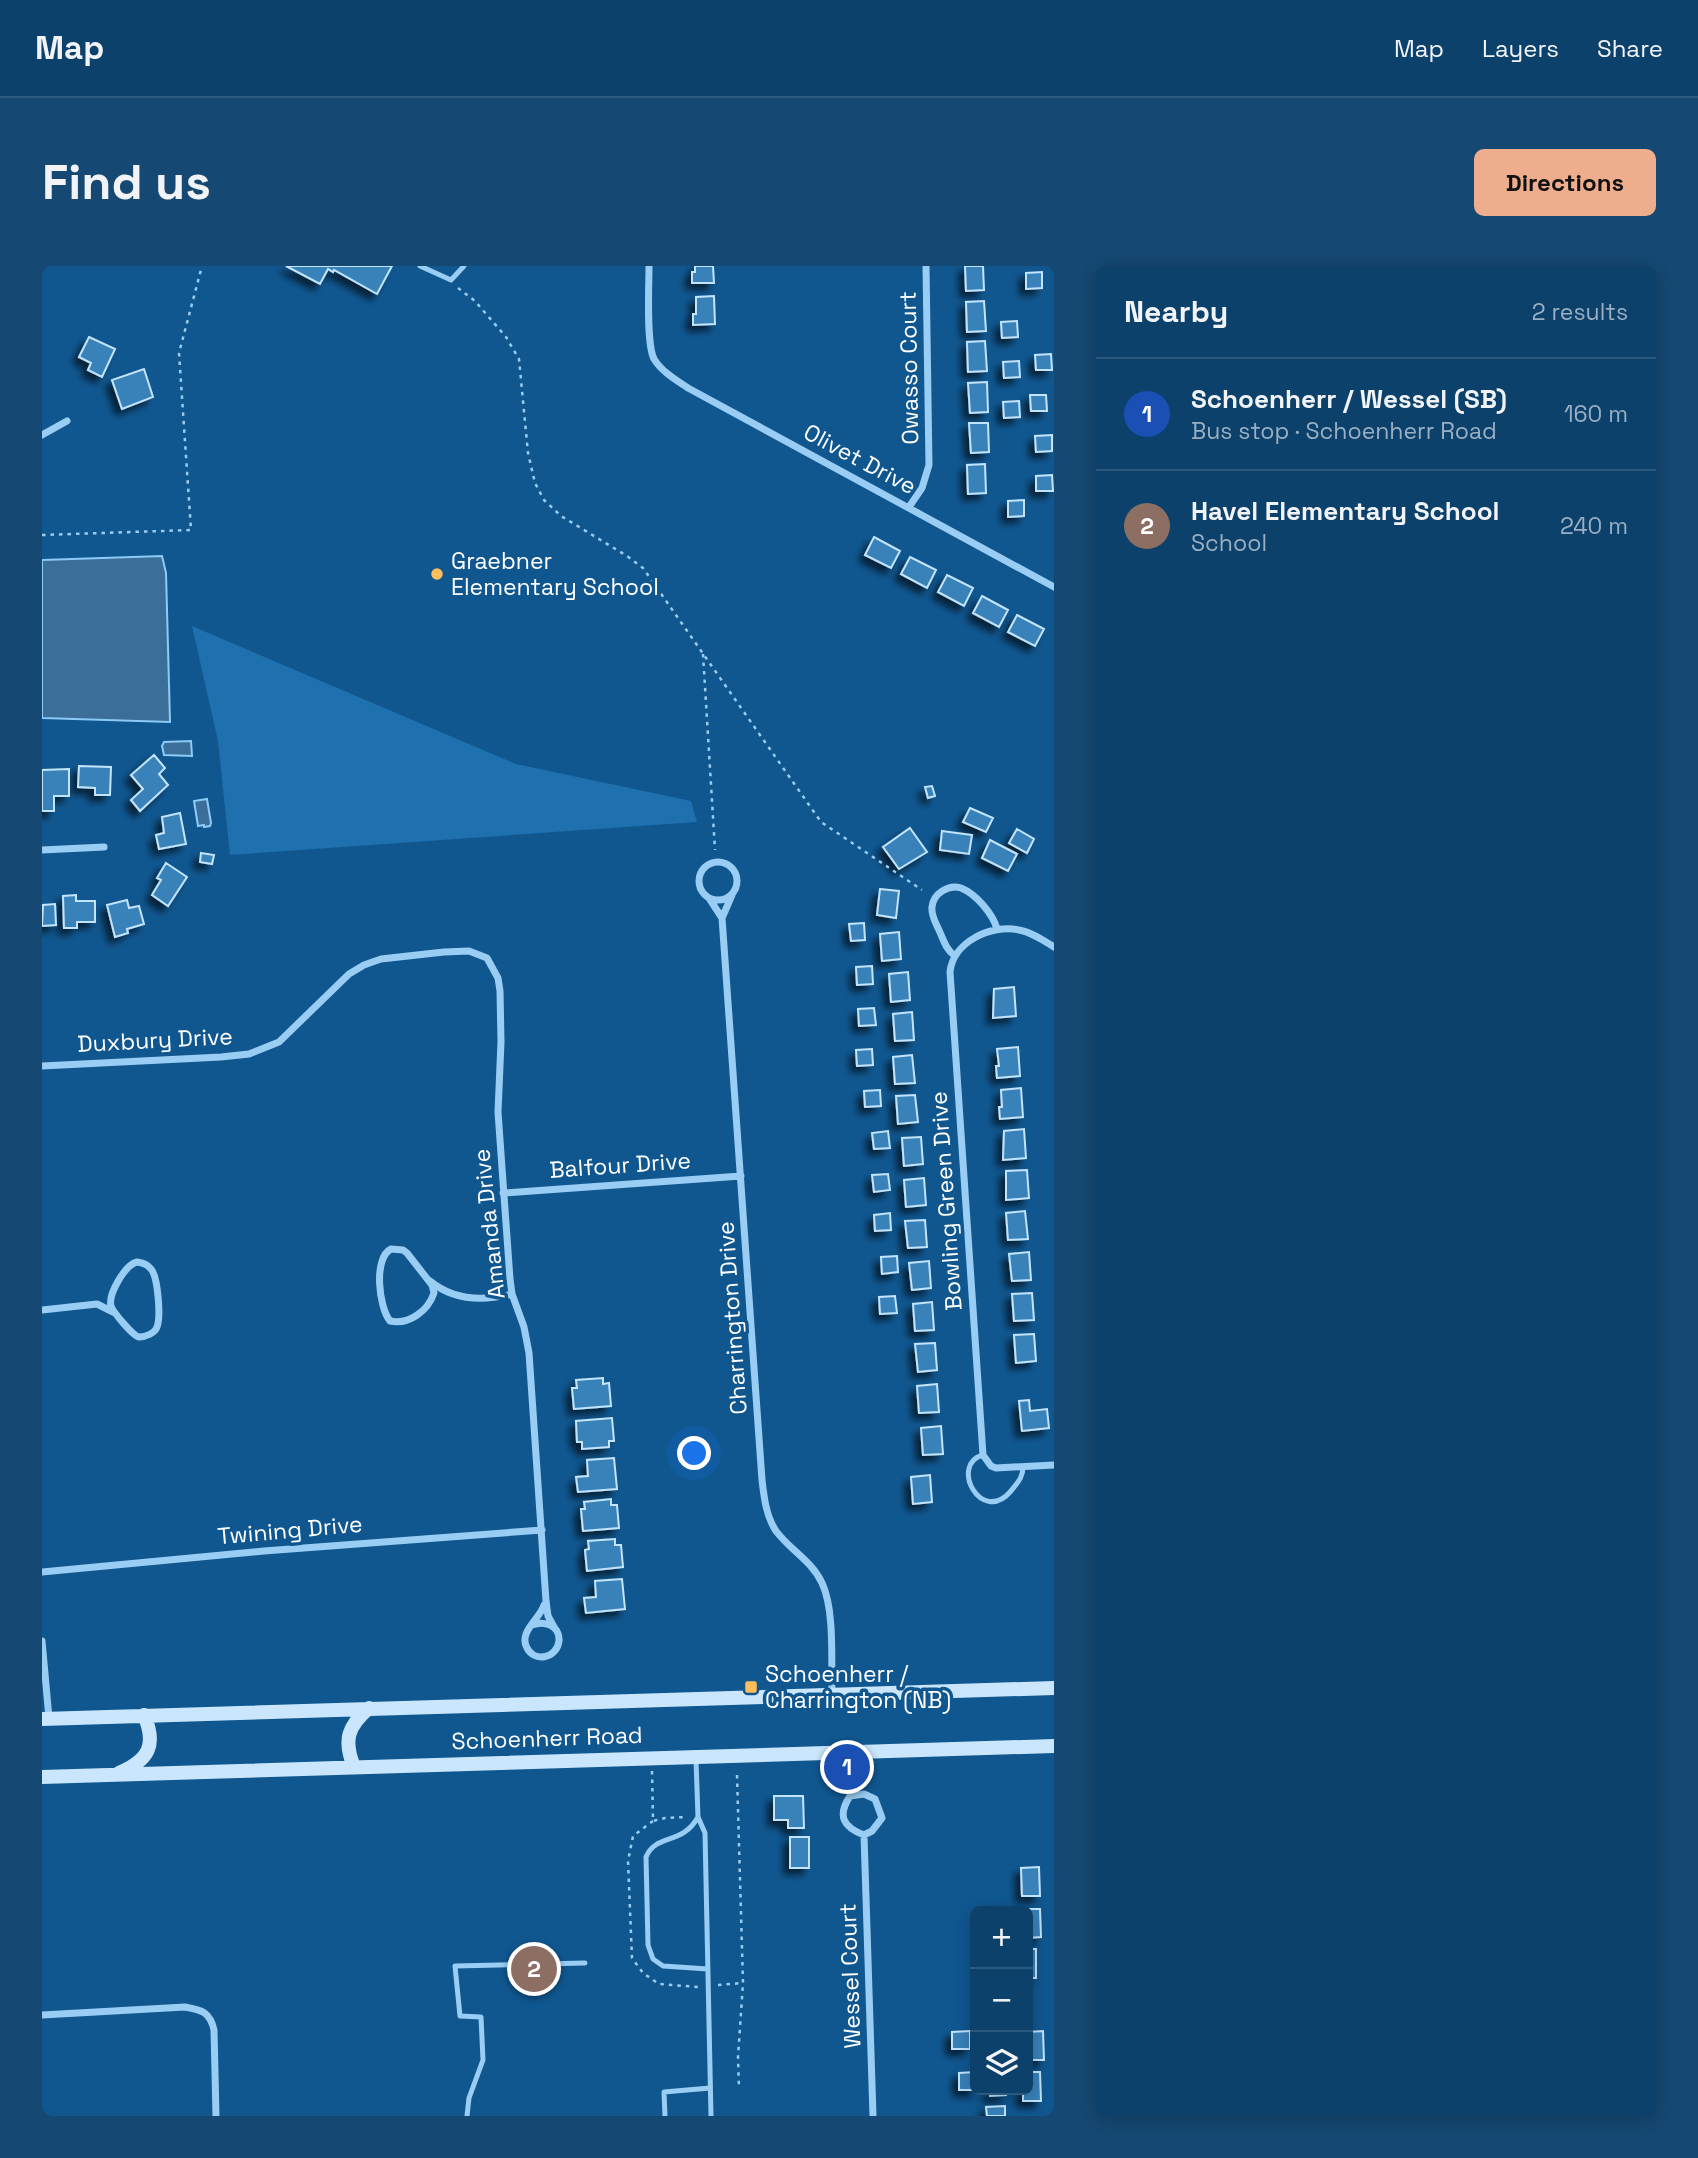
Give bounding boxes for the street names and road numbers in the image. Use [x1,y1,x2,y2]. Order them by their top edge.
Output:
street label: Owasso Court [893,291,925,445]
street label: Olivet Drive [799,417,921,501]
street label: Duxbury Drive [77,1021,233,1059]
street label: Bowling Green Drive [923,1090,969,1312]
street label: Balfour Drive [548,1145,692,1185]
street label: Amanda Drive [466,1148,512,1300]
street label: Charrington Drive [710,1220,754,1416]
street label: Twining Drive [216,1509,364,1551]
street label: Schoenherr Road [451,1720,643,1756]
street label: Wessel Court [832,1903,868,2049]

